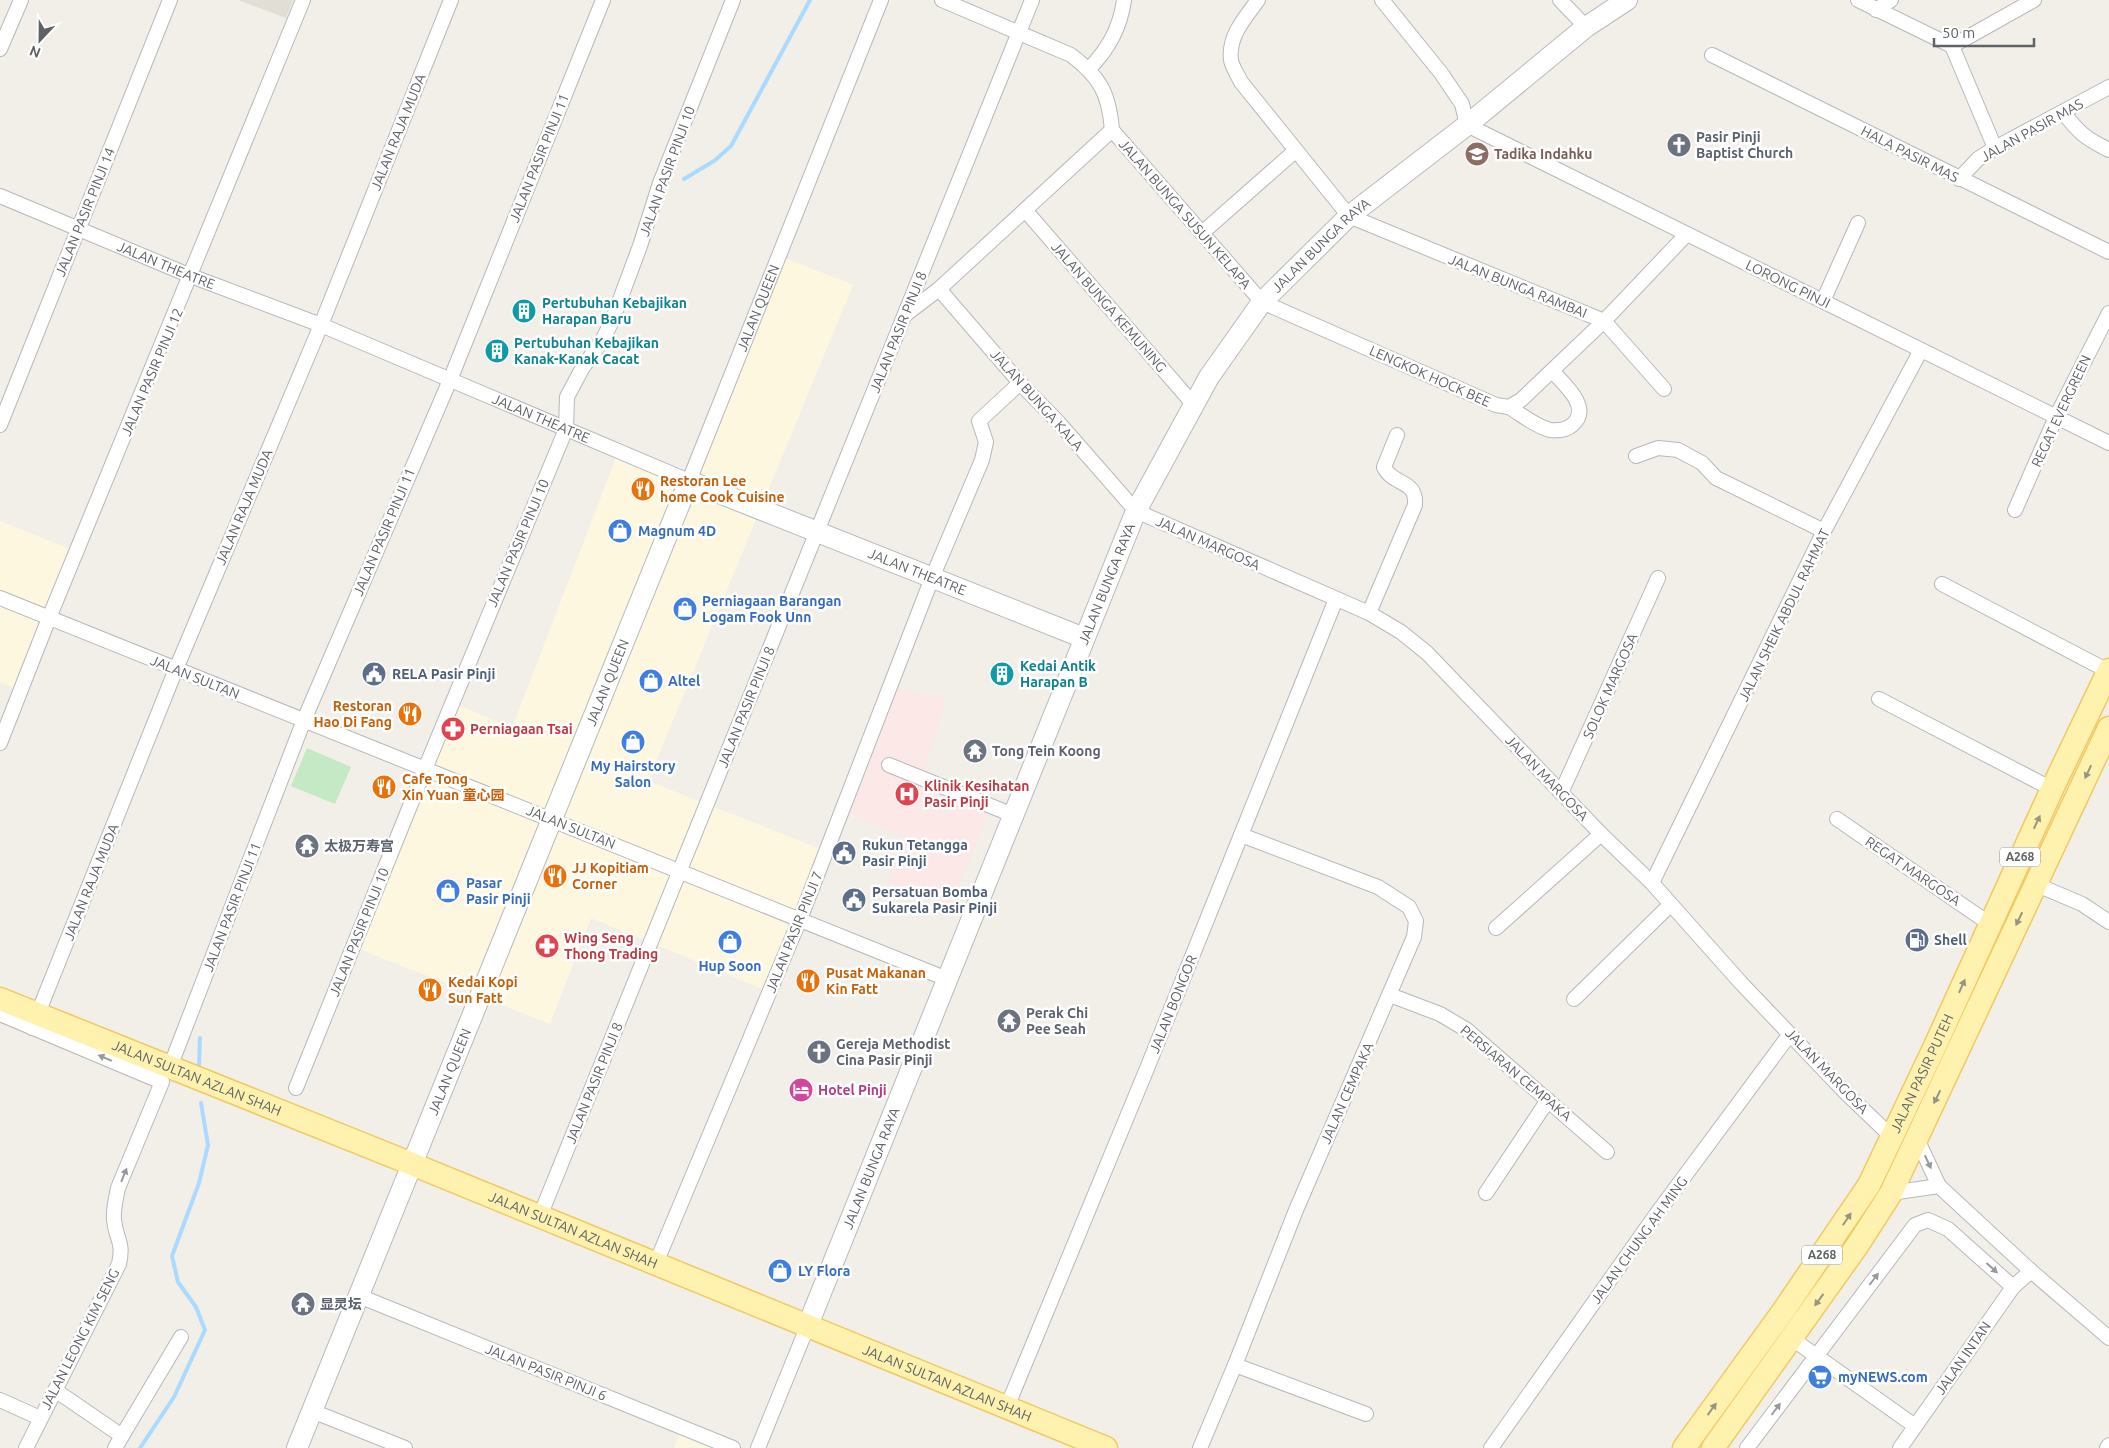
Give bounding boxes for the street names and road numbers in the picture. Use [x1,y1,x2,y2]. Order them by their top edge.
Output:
street label: JALAN RAJA MUDA [367,71,429,193]
street label: JALAN PASIR PINJI 11 [506,91,572,225]
street label: JALAN PASIR MAS [1978,95,2086,165]
street label: JALAN PASIR PINJI 10 [636,104,698,238]
street label: HALA PASIR MAS [1858,122,1962,186]
street label: JALAN BUNGA SUSUN KELAPA [1116,136,1254,292]
street label: JALAN PASIR PINJI 14 [52,145,118,279]
street label: JALAN BUNGA RAYA [1269,195,1373,296]
street label: JALAN THEATRE [115,238,217,292]
street label: JALAN BUNGA KEMUNING [1048,239,1170,375]
street label: JALAN BUNGA RAMBAI [1446,251,1590,321]
street label: LORONG PINJI [1743,257,1833,311]
street label: JALAN QUEEN [734,262,783,354]
street label: JALAN PASIR PINJI 8 [866,269,930,395]
street label: JALAN PASIR PINJI 12 [118,306,186,438]
street label: LENGKOK HOCK BEE [1367,342,1493,410]
street label: JALAN BUNGA KALA [987,346,1087,454]
street label: REGAT EVERGREEN [2028,352,2094,470]
street label: JALAN THEATRE [490,391,592,446]
street label: JALAN RAJA MUDA [212,447,276,567]
street label: JALAN PASIR PINJI 11 [350,466,418,598]
street label: JALAN PASIR PINJI 10 [484,477,552,609]
street label: JALAN MARGOSA [1153,513,1263,573]
street label: JALAN BUNGA RAYA [1075,521,1138,647]
street label: JALAN SHEIK ABDUL RAHMAT [1735,526,1833,704]
street label: JALAN THEATRE [866,545,969,598]
street label: SOLOK MARGOSA [1580,631,1640,741]
street label: JALAN QUEEN [583,637,632,728]
street label: JALAN PASIR PINJI 8 [714,644,778,770]
street label: JALAN SULTAN [148,652,242,702]
street label: JALAN MARGOSA [1502,732,1592,824]
street label: JALAN SULTAN [524,802,618,852]
street label: JALAN RAJA MUDA [60,821,122,943]
street label: REGAT MARGOSA [1862,833,1964,909]
street label: JALAN PASIR PINJI 11 [200,840,264,974]
road number: A268 [2000,848,2040,866]
street label: JALAN PASIR PINJI 10 [326,865,392,999]
street label: JALAN PASIR PINJI 7 [762,869,826,995]
street label: JALAN BONGOR [1146,952,1200,1055]
street label: JALAN PASIR PUTEH [1887,1012,1956,1135]
street label: JALAN PASIR PINJI 8 [562,1020,626,1146]
street label: PERSIARAN CEMPAKA [1457,1022,1575,1124]
street label: JALAN MARGOSA [1782,1025,1872,1117]
street label: JALAN QUEEN [425,1026,474,1117]
street label: JALAN SULTAN AZLAN SHAH [110,1037,284,1119]
street label: JALAN CEMPAKA [1317,1040,1377,1146]
street label: JALAN BUNGA RAYA [840,1105,903,1231]
street label: JALAN CHUNG AH MING [1587,1173,1691,1307]
street label: JALAN SULTAN AZLAN SHAH [486,1188,660,1272]
road number: A268 [1802,1246,1842,1264]
street label: JALAN LEONG KIM SENG [37,1266,123,1412]
street label: JALAN INTAN [1932,1318,1994,1398]
street label: JALAN PASIR PINJI 6 [483,1340,609,1404]
street label: JALAN SULTAN AZLAN SHAH [860,1341,1034,1425]

